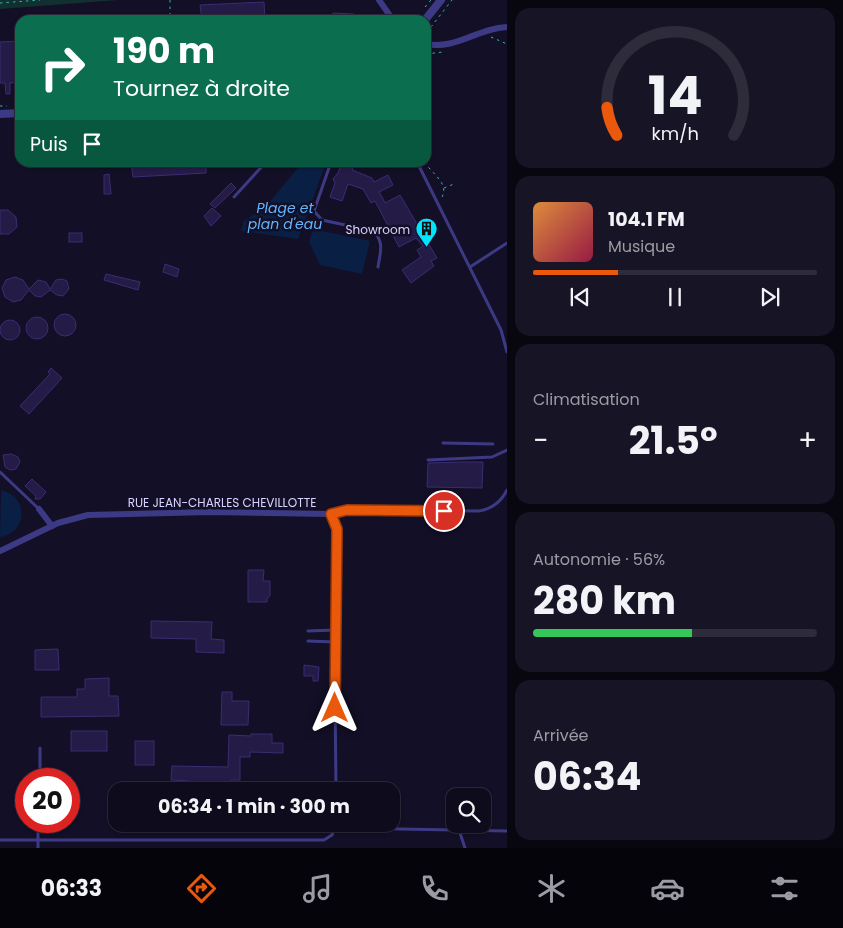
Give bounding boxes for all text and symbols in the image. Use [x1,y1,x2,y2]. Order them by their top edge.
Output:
text: 190 m [113,26,215,75]
icon: right [30,35,95,100]
text: 14 [648,59,702,132]
text: Tournez à droite [113,73,290,104]
text: km/h [651,121,699,146]
icon: arrive [78,130,106,158]
text: Puis [30,131,68,158]
water label: Plage et plan d'eau [247,198,322,234]
text: 104.1 FM [608,206,685,233]
building icon: Showroom [414,217,438,248]
place label: Showroom [346,221,410,238]
text: Musique [608,235,675,258]
icon: previous [566,283,594,311]
icon: pause [661,283,689,311]
icon: next [756,283,784,311]
text: Climatisation [533,388,640,411]
text: 21.5° [629,414,718,467]
text: − [533,421,548,460]
text: + [798,421,817,460]
pin [423,490,465,532]
street label: RUE JEAN-CHARLES CHEVILLOTTE [128,494,316,511]
icon: arrive [430,497,458,525]
text: Autonomie · 56% [533,548,665,571]
text: 280 km [533,574,676,627]
position arrow [308,681,360,733]
text: Arrivée [533,724,588,747]
text: 06:34 [533,750,642,803]
speed limit sign: 20 [15,768,80,833]
map controls [446,788,491,833]
button: search [446,788,491,833]
text: 06:34 · 1 min · 300 m [158,793,350,820]
icon: directions [184,871,219,906]
icon: music [300,871,335,906]
icon: phone [417,871,452,906]
icon: climate [534,871,569,906]
icon: car [650,871,685,906]
icon: filters [767,871,802,906]
text: 06:33 [41,873,102,904]

